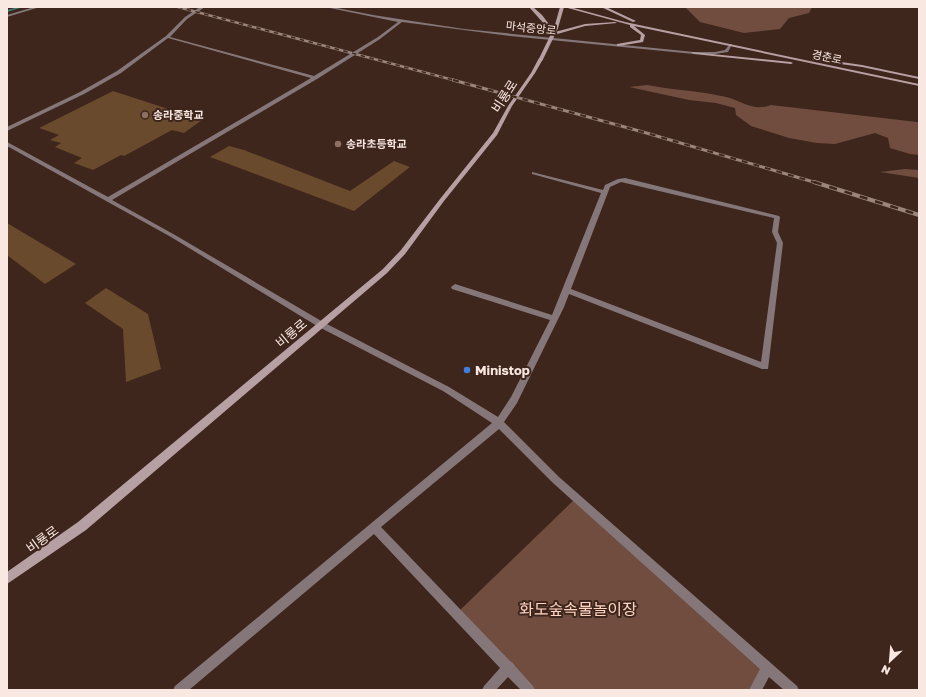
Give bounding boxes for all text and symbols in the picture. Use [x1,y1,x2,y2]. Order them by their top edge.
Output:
street label: 마석중앙로 [505,18,557,37]
street label: 경춘로 [811,47,843,66]
street label: 비룡로 [488,77,520,115]
place label: 송라중학교 [153,108,204,121]
marker: 송라중학교 [140,110,150,120]
place label: 송라초등학교 [346,137,407,150]
marker: 송라초등학교 [333,139,343,149]
street label: 비룡로 [272,315,310,351]
place label: Ministop [475,362,530,378]
marker: Ministop [462,365,472,375]
street label: 비룡로 [23,522,61,556]
park label: 화도숲속물놀이장 [519,599,637,619]
north arrow [870,641,910,681]
text: N [879,663,892,678]

